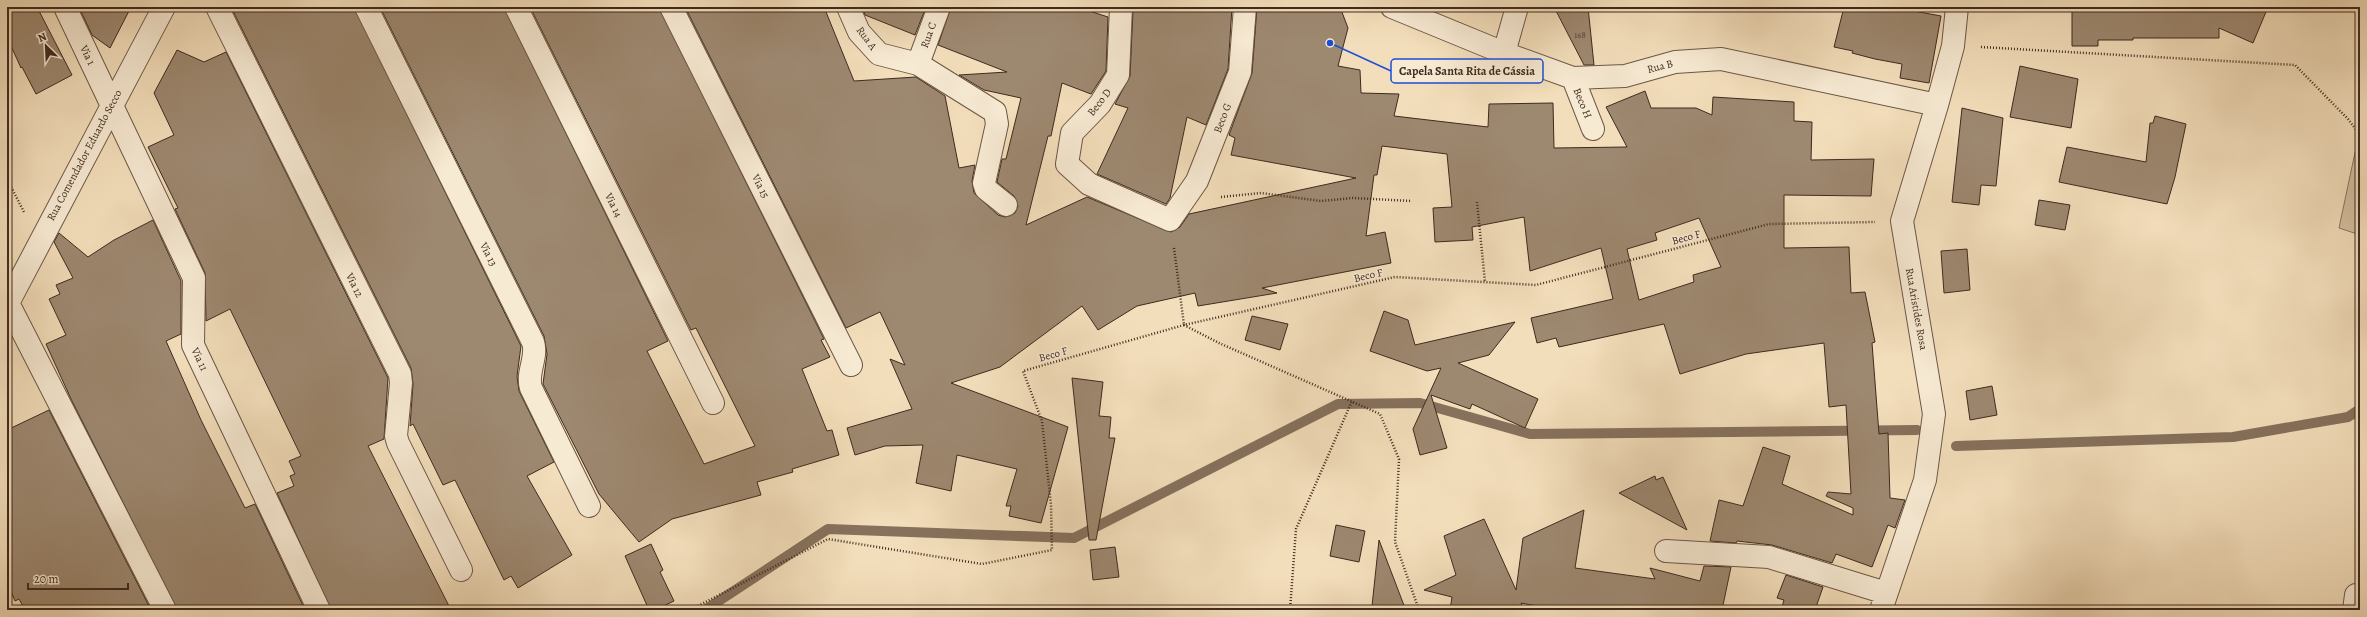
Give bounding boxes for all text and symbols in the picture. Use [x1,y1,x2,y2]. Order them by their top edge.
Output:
street label: Rua C [917,20,940,50]
street label: Rua A [853,23,881,54]
north arrow [26,26,66,66]
text: N [35,29,49,46]
house number: 168 [1574,29,1586,41]
street label: Via 1 [76,42,99,68]
street label: Rua B [1646,56,1675,77]
callout: Capela Santa Rita de Cássia [1391,59,1543,83]
text: Capela Santa Rita de Cássia [1399,63,1535,79]
street label: Beco D [1084,85,1115,119]
street label: Beco H [1570,86,1595,121]
street label: Rua Comendador Eduardo Secco [43,87,126,223]
street label: Beco G [1210,101,1235,135]
street label: Via 15 [748,171,773,201]
street label: Via 14 [601,190,626,220]
street label: Beco F [1670,226,1703,249]
street label: Via 13 [476,239,501,269]
street label: Beco F [1352,265,1384,286]
street label: Rua Aristides Rosa [1902,267,1931,352]
street label: Via 12 [342,269,367,300]
street label: Beco F [1037,343,1070,366]
street label: Via 11 [187,344,212,374]
scale bar [28,565,128,591]
text: 20 m [34,571,58,587]

